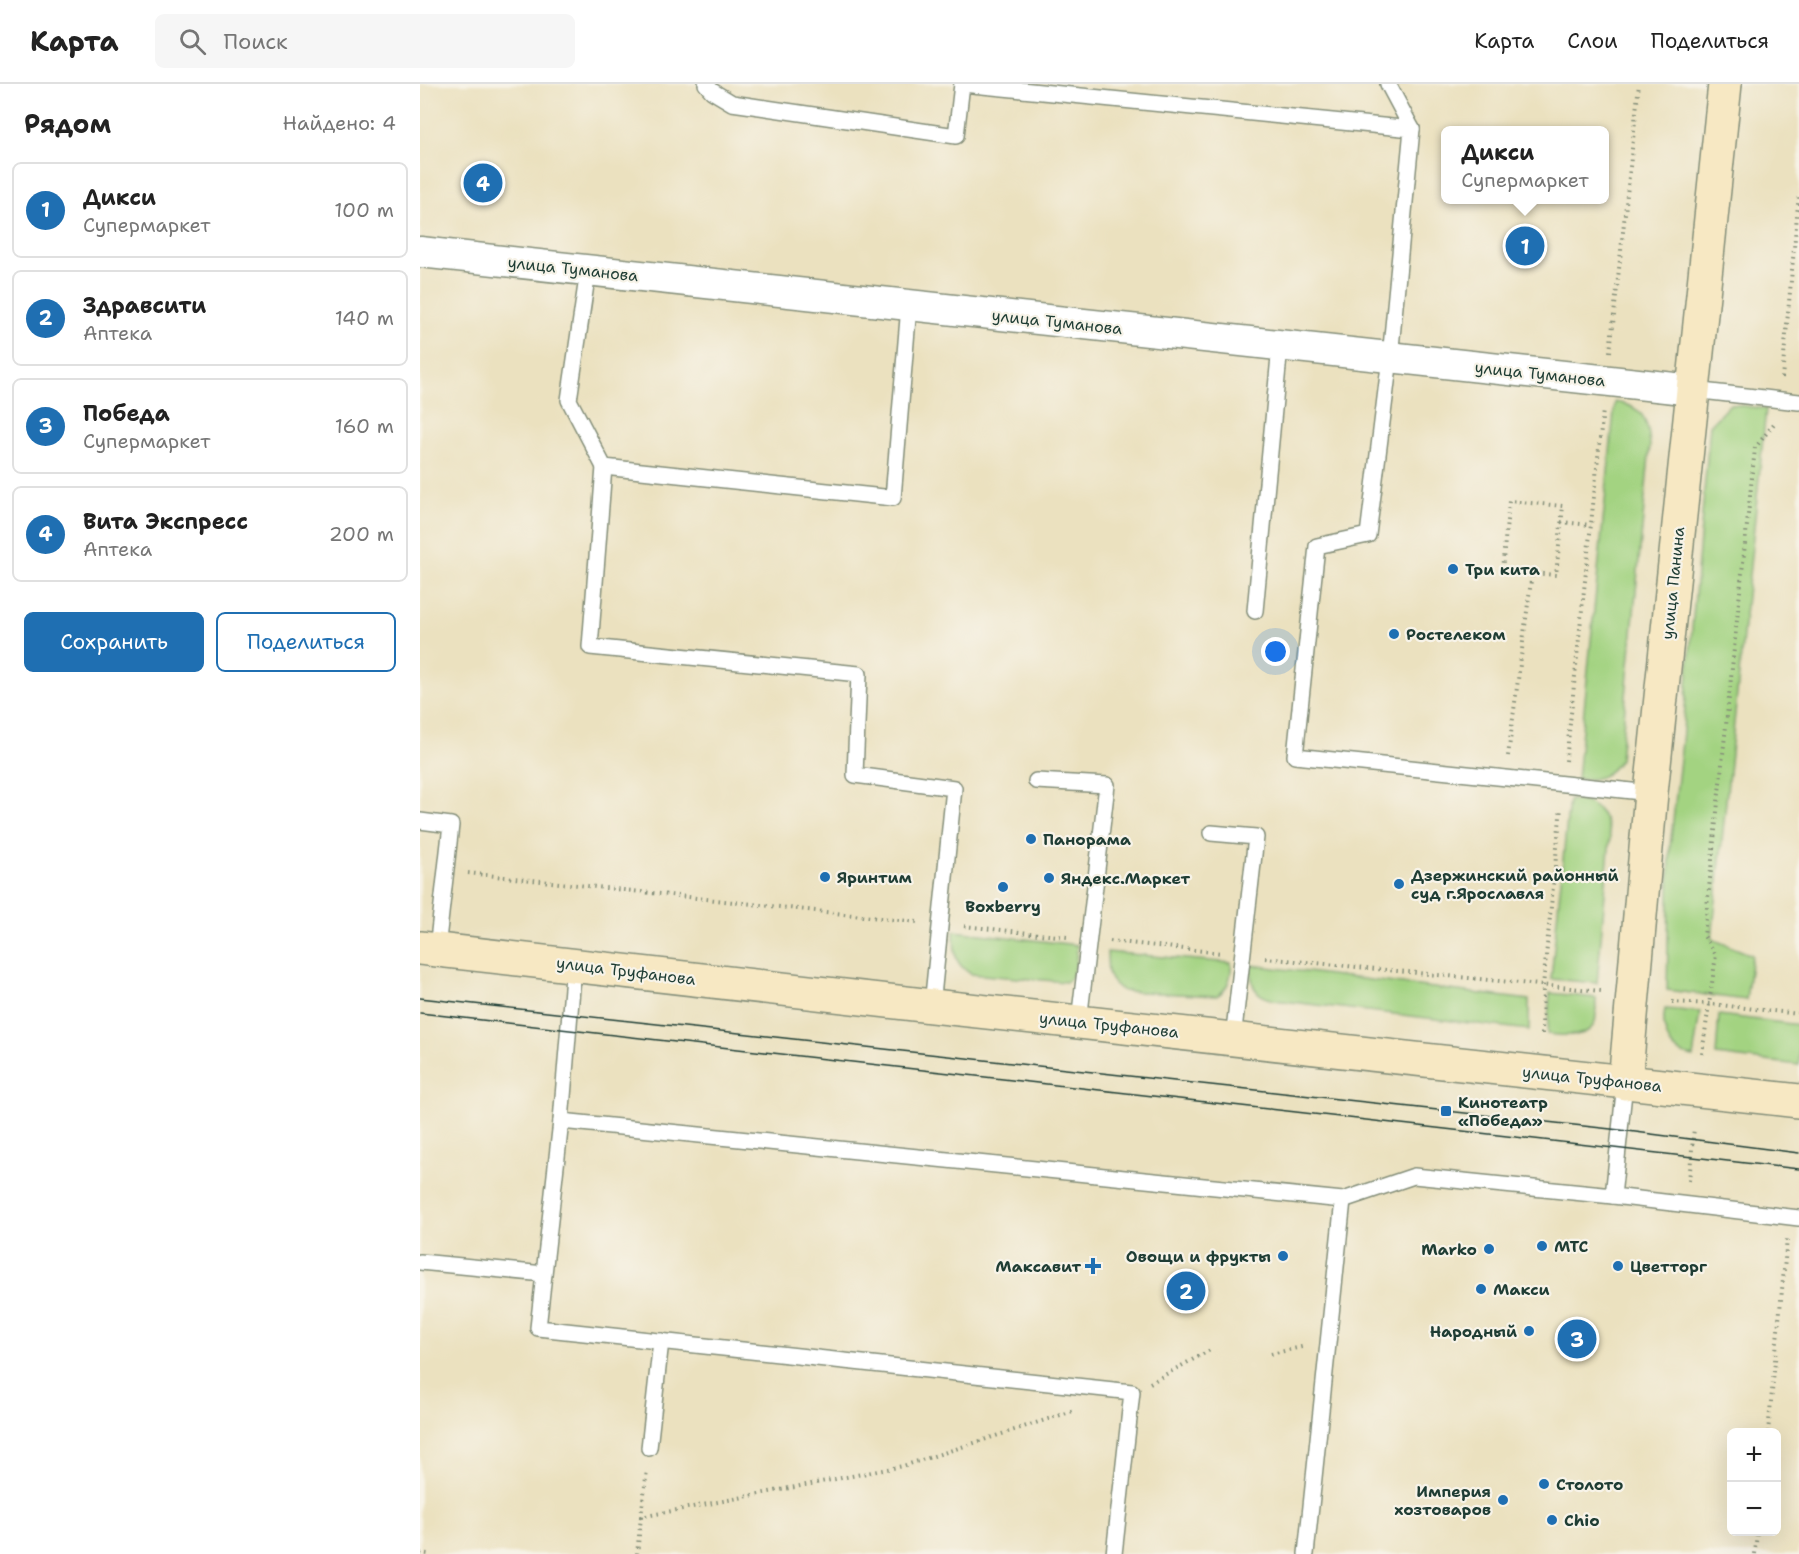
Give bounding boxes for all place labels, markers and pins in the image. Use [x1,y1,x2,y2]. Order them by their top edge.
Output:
pin: 4 [464,160,502,206]
pin: 1 [1506,224,1544,268]
place label: Три кита [1465,559,1540,580]
marker: Три кита [1446,562,1460,576]
place label: Ростелеком [1406,624,1506,645]
marker: Ростелеком [1387,627,1401,641]
place label: Панорама [1043,829,1131,850]
marker: Панорама [1024,832,1038,846]
place label: Дзержинский районный суд г.Ярославля [1411,865,1619,904]
place label: Яринтим [837,867,913,888]
place label: Яндекс.Маркет [1061,868,1191,889]
marker: Яринтим [818,870,832,884]
marker: Яндекс.Маркет [1042,871,1056,885]
marker: Дзержинский районный суд г.Ярославля [1392,877,1406,891]
marker: Boxberry [996,880,1010,894]
place label: Boxberry [965,896,1041,917]
place label: Кинотеатр «Победа» [1458,1092,1548,1131]
marker: Кинотеатр «Победа» [1439,1104,1453,1118]
place label: МТС [1554,1236,1589,1257]
place label: Marko [1421,1239,1477,1260]
marker: МТС [1535,1239,1549,1253]
marker: Marko [1482,1242,1496,1256]
place label: Овощи и фрукты [1126,1246,1271,1267]
marker: Овощи и фрукты [1276,1249,1290,1263]
place label: Максавит [995,1256,1081,1277]
place label: Цветторг [1630,1256,1708,1277]
marker: Максавит [1086,1259,1100,1273]
marker: Цветторг [1611,1259,1625,1273]
pin: 2 [1166,1268,1206,1314]
place label: Макси [1493,1279,1550,1300]
marker: Макси [1474,1282,1488,1296]
pin: 3 [1558,1316,1596,1362]
place label: Народный [1430,1321,1517,1342]
marker: Народный [1522,1324,1536,1338]
place label: Столото [1556,1474,1623,1495]
marker: Столото [1537,1477,1551,1491]
place label: Империя хозтоваров [1394,1481,1491,1520]
marker: Империя хозтоваров [1496,1493,1510,1507]
place label: Chio [1564,1510,1600,1531]
marker: Chio [1545,1513,1559,1527]

